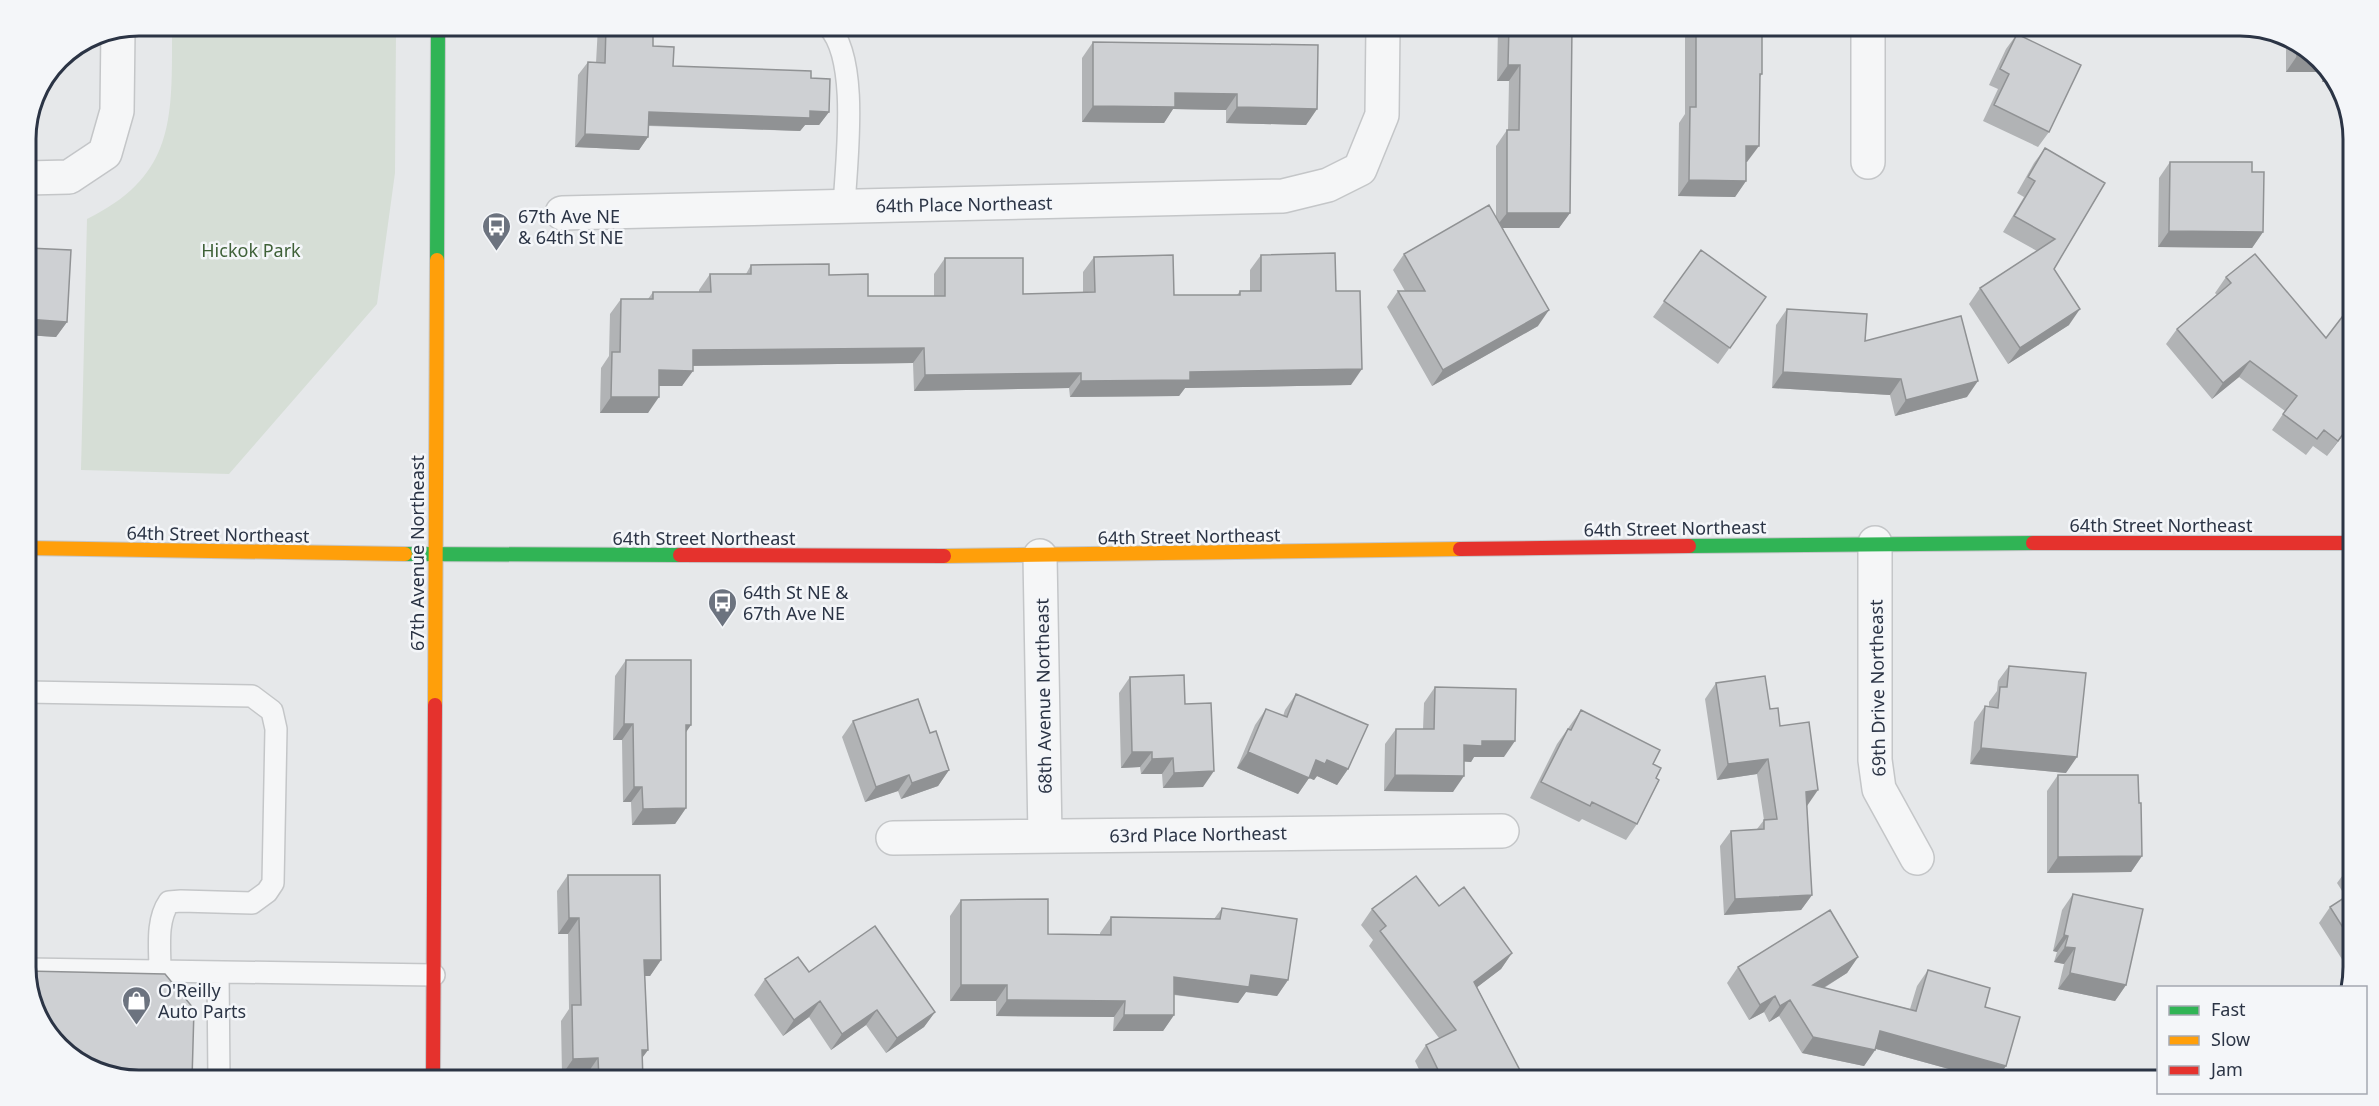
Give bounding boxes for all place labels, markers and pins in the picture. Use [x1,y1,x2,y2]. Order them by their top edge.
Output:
place label: 67th Ave NE & 64th St NE [518,204,624,249]
bus stop icon: 67th Ave NE & 64th St NE [481,210,513,252]
place label: 64th St NE & 67th Ave NE [743,580,849,625]
bus stop icon: 64th St NE & 67th Ave NE [706,586,738,628]
place label: O'Reilly Auto Parts [158,978,246,1023]
shop icon: O'Reilly Auto Parts [121,984,153,1026]

